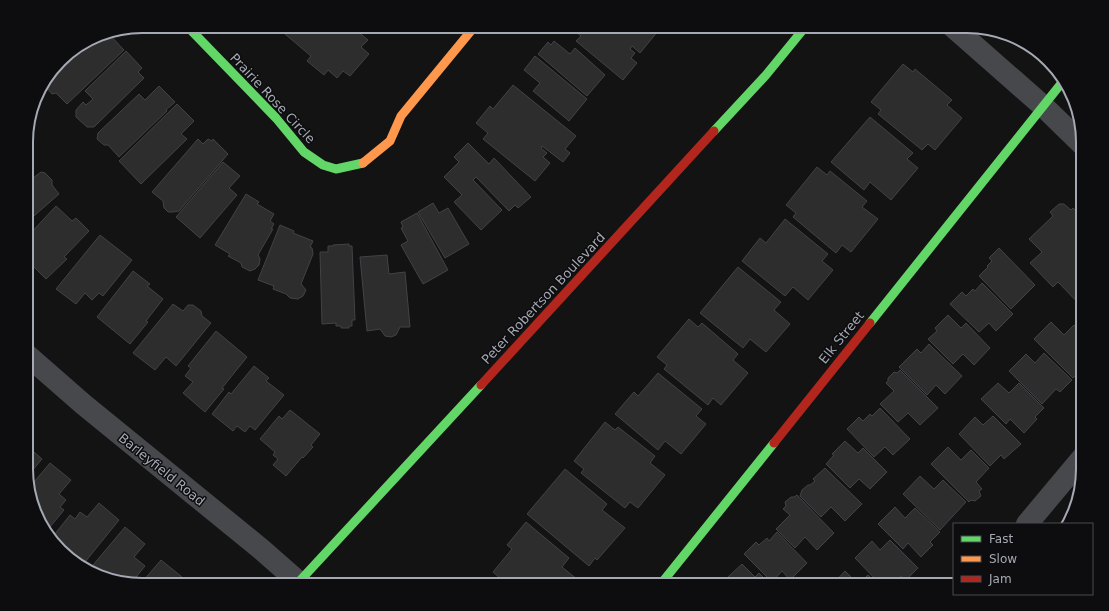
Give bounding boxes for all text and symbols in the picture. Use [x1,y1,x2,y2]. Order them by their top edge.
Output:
street label: Prairie Rose Circle [227,50,318,146]
street label: Peter Robertson Boulevard [479,230,608,367]
street label: Elk Street [816,308,867,367]
street label: Barleyfield Road [116,430,208,509]
legend [953,523,1093,595]
text: Fast [989,532,1013,546]
text: Slow [989,552,1017,566]
text: Jam [988,572,1012,586]

